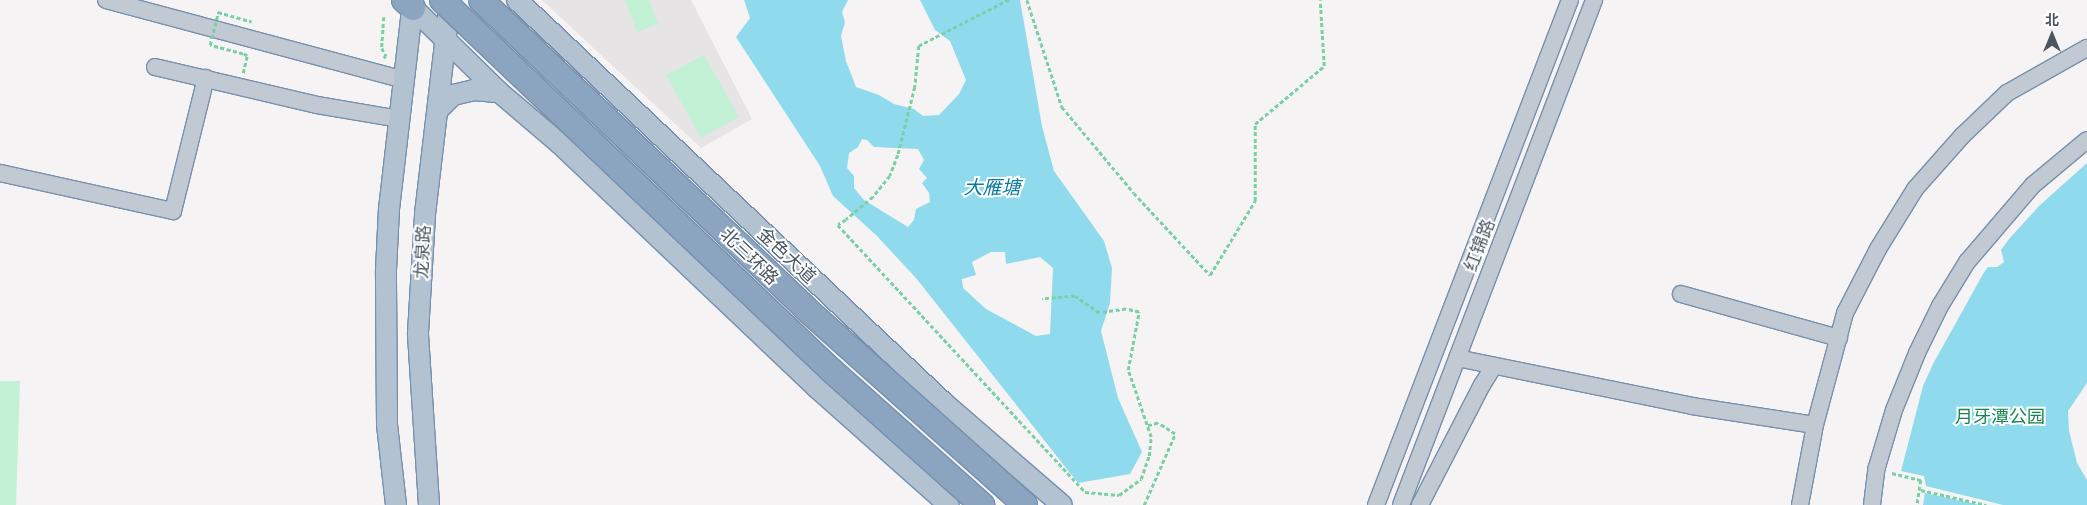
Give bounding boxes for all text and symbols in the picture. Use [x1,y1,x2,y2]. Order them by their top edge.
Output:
north arrow [2027,10,2077,60]
text: 北 [2045,11,2059,28]
water label: 大雁塘 [964,176,1020,198]
street label: 红锦路 [1459,216,1499,274]
street label: 北三环路 [717,223,783,289]
street label: 金色大道 [753,223,821,287]
street label: 龙泉路 [410,224,434,280]
park label: 月牙潭公园 [1955,405,2045,427]

